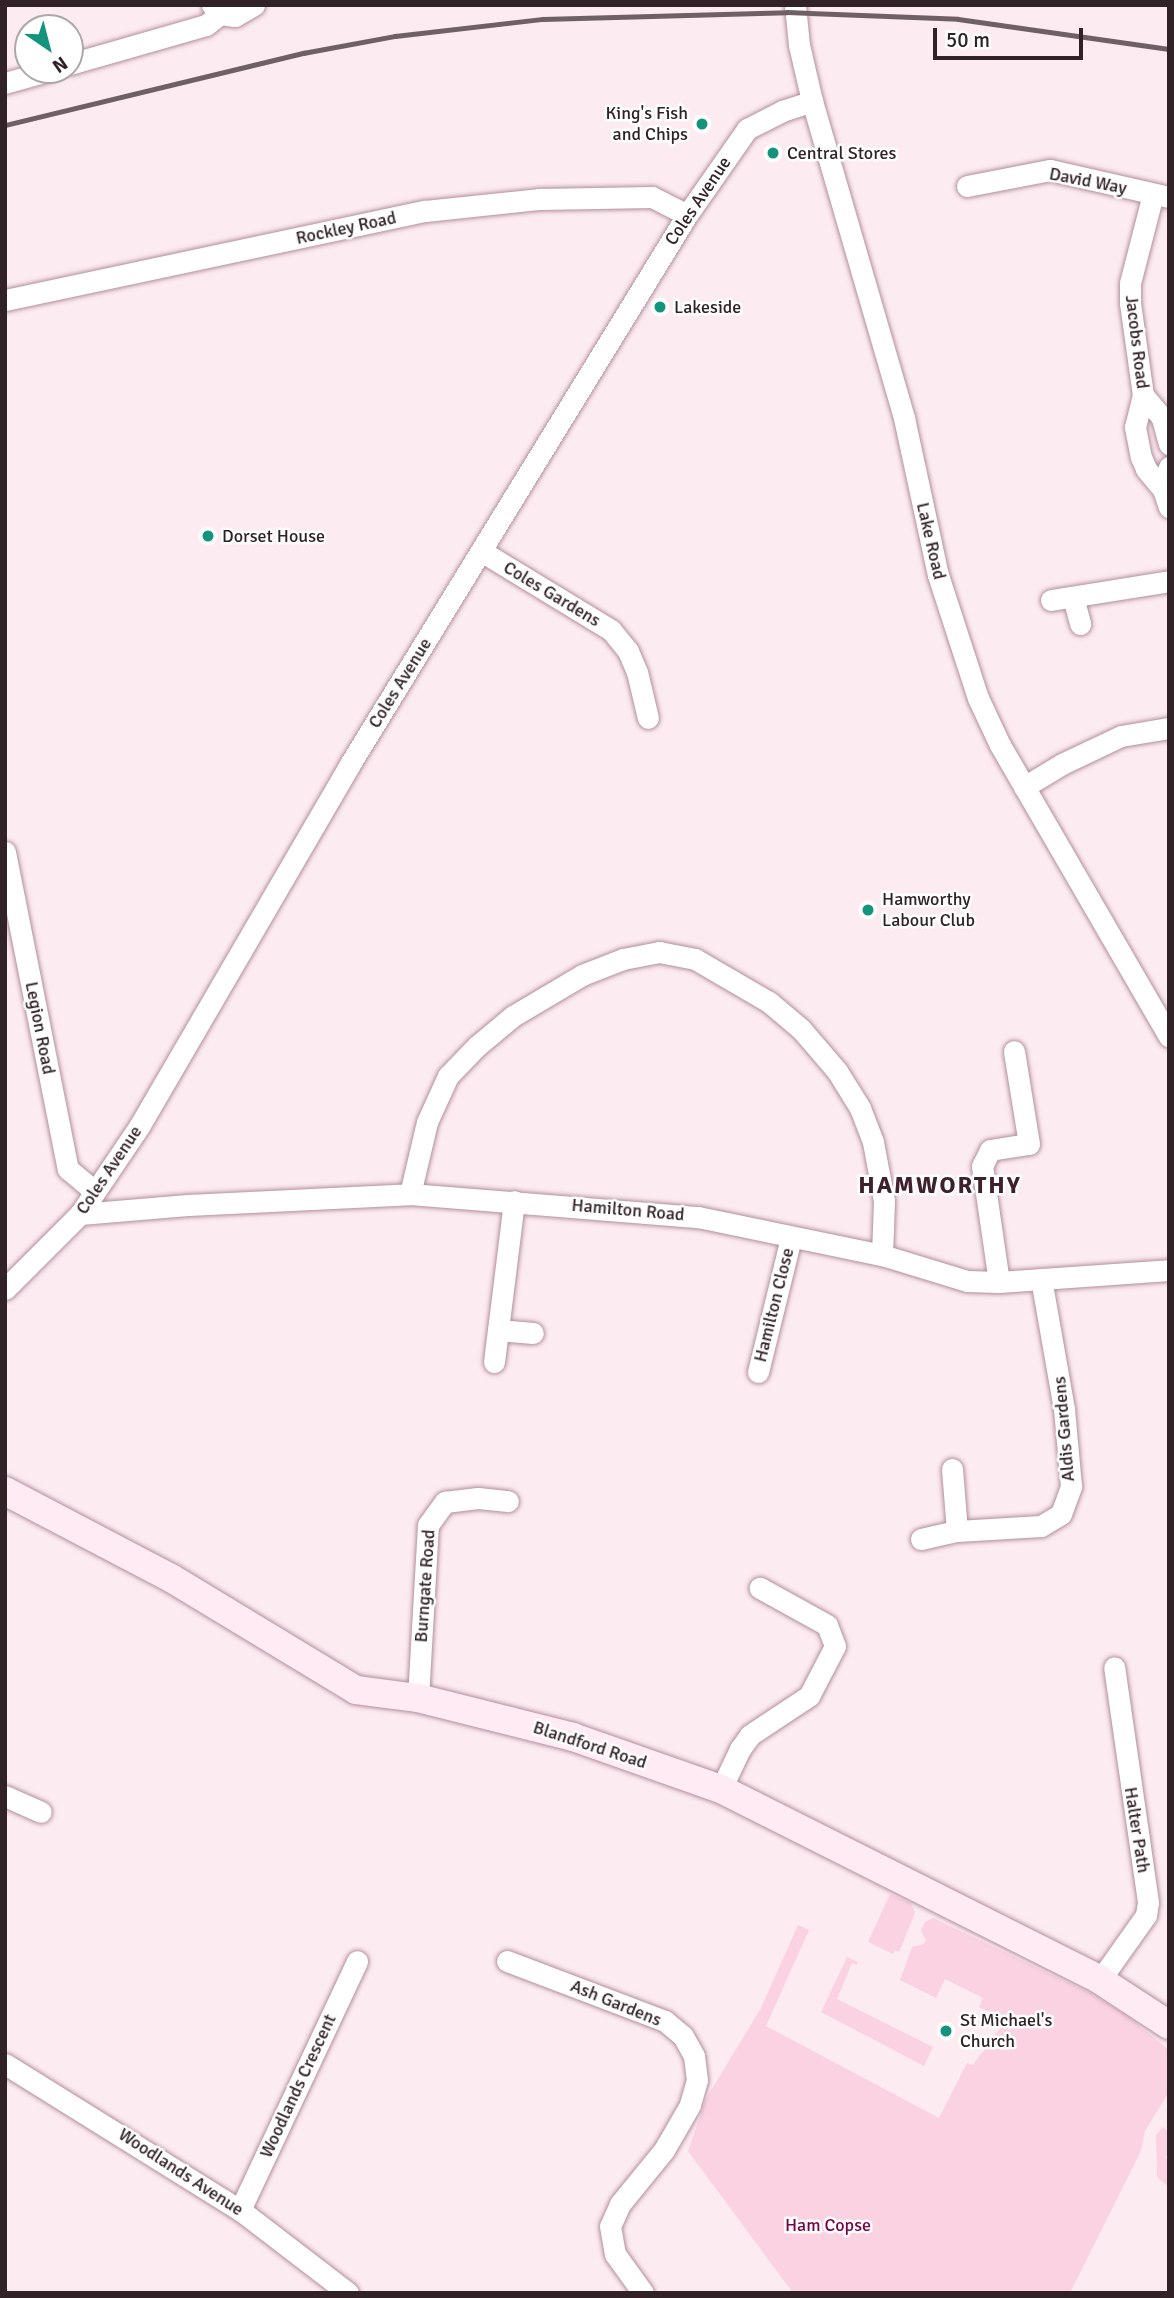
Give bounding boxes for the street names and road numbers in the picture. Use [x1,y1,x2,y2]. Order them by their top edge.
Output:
street label: Coles Avenue [660,153,736,249]
street label: David Way [1047,163,1129,199]
street label: Rockley Road [294,207,398,249]
street label: Jacobs Road [1121,294,1153,390]
street label: Lake Road [912,500,950,582]
street label: Coles Gardens [500,557,604,631]
street label: Coles Avenue [364,634,436,732]
street label: Legion Road [20,980,60,1076]
street label: Coles Avenue [71,1122,147,1218]
street label: Hamilton Road [571,1194,685,1226]
street label: Hamilton Close [749,1246,799,1364]
street label: Aldis Gardens [1049,1375,1079,1483]
street label: Burngate Road [410,1529,440,1643]
street label: Blandford Road [530,1716,650,1774]
street label: Halter Path [1120,1785,1154,1875]
street label: Ash Gardens [567,1975,665,2031]
street label: Woodlands Crescent [255,2011,341,2161]
street label: Woodlands Avenue [114,2124,248,2220]

